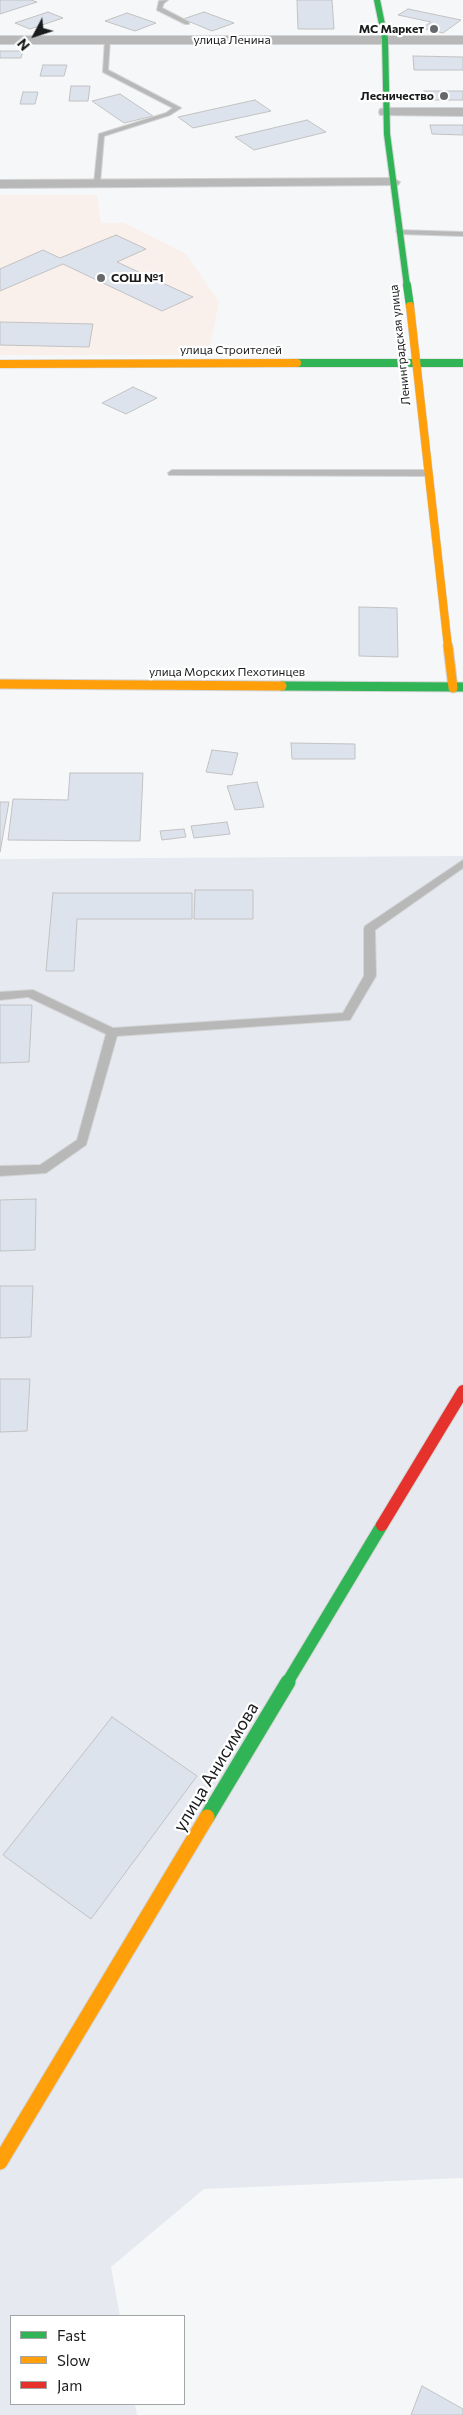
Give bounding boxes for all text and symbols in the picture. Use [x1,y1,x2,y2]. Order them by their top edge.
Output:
north arrow [10,10,60,60]
place label: МС Маркет [359,22,424,36]
marker: МС Маркет [428,23,440,35]
street label: улица Ленина [193,33,271,47]
text: N [13,35,33,54]
place label: Лесничество [361,89,434,103]
marker: Лесничество [438,90,450,102]
place label: СОШ №1 [111,271,164,285]
marker: СОШ №1 [95,272,107,284]
street label: Ленинградская улица [386,284,414,406]
street label: улица Строителей [180,343,282,357]
street label: улица Морских Пехотинцев [149,665,305,679]
street label: улица Анисимова [169,1698,263,1836]
legend [10,2315,185,2405]
text: Fast [57,2326,86,2344]
text: Slow [57,2351,90,2369]
text: Jam [57,2376,82,2394]

